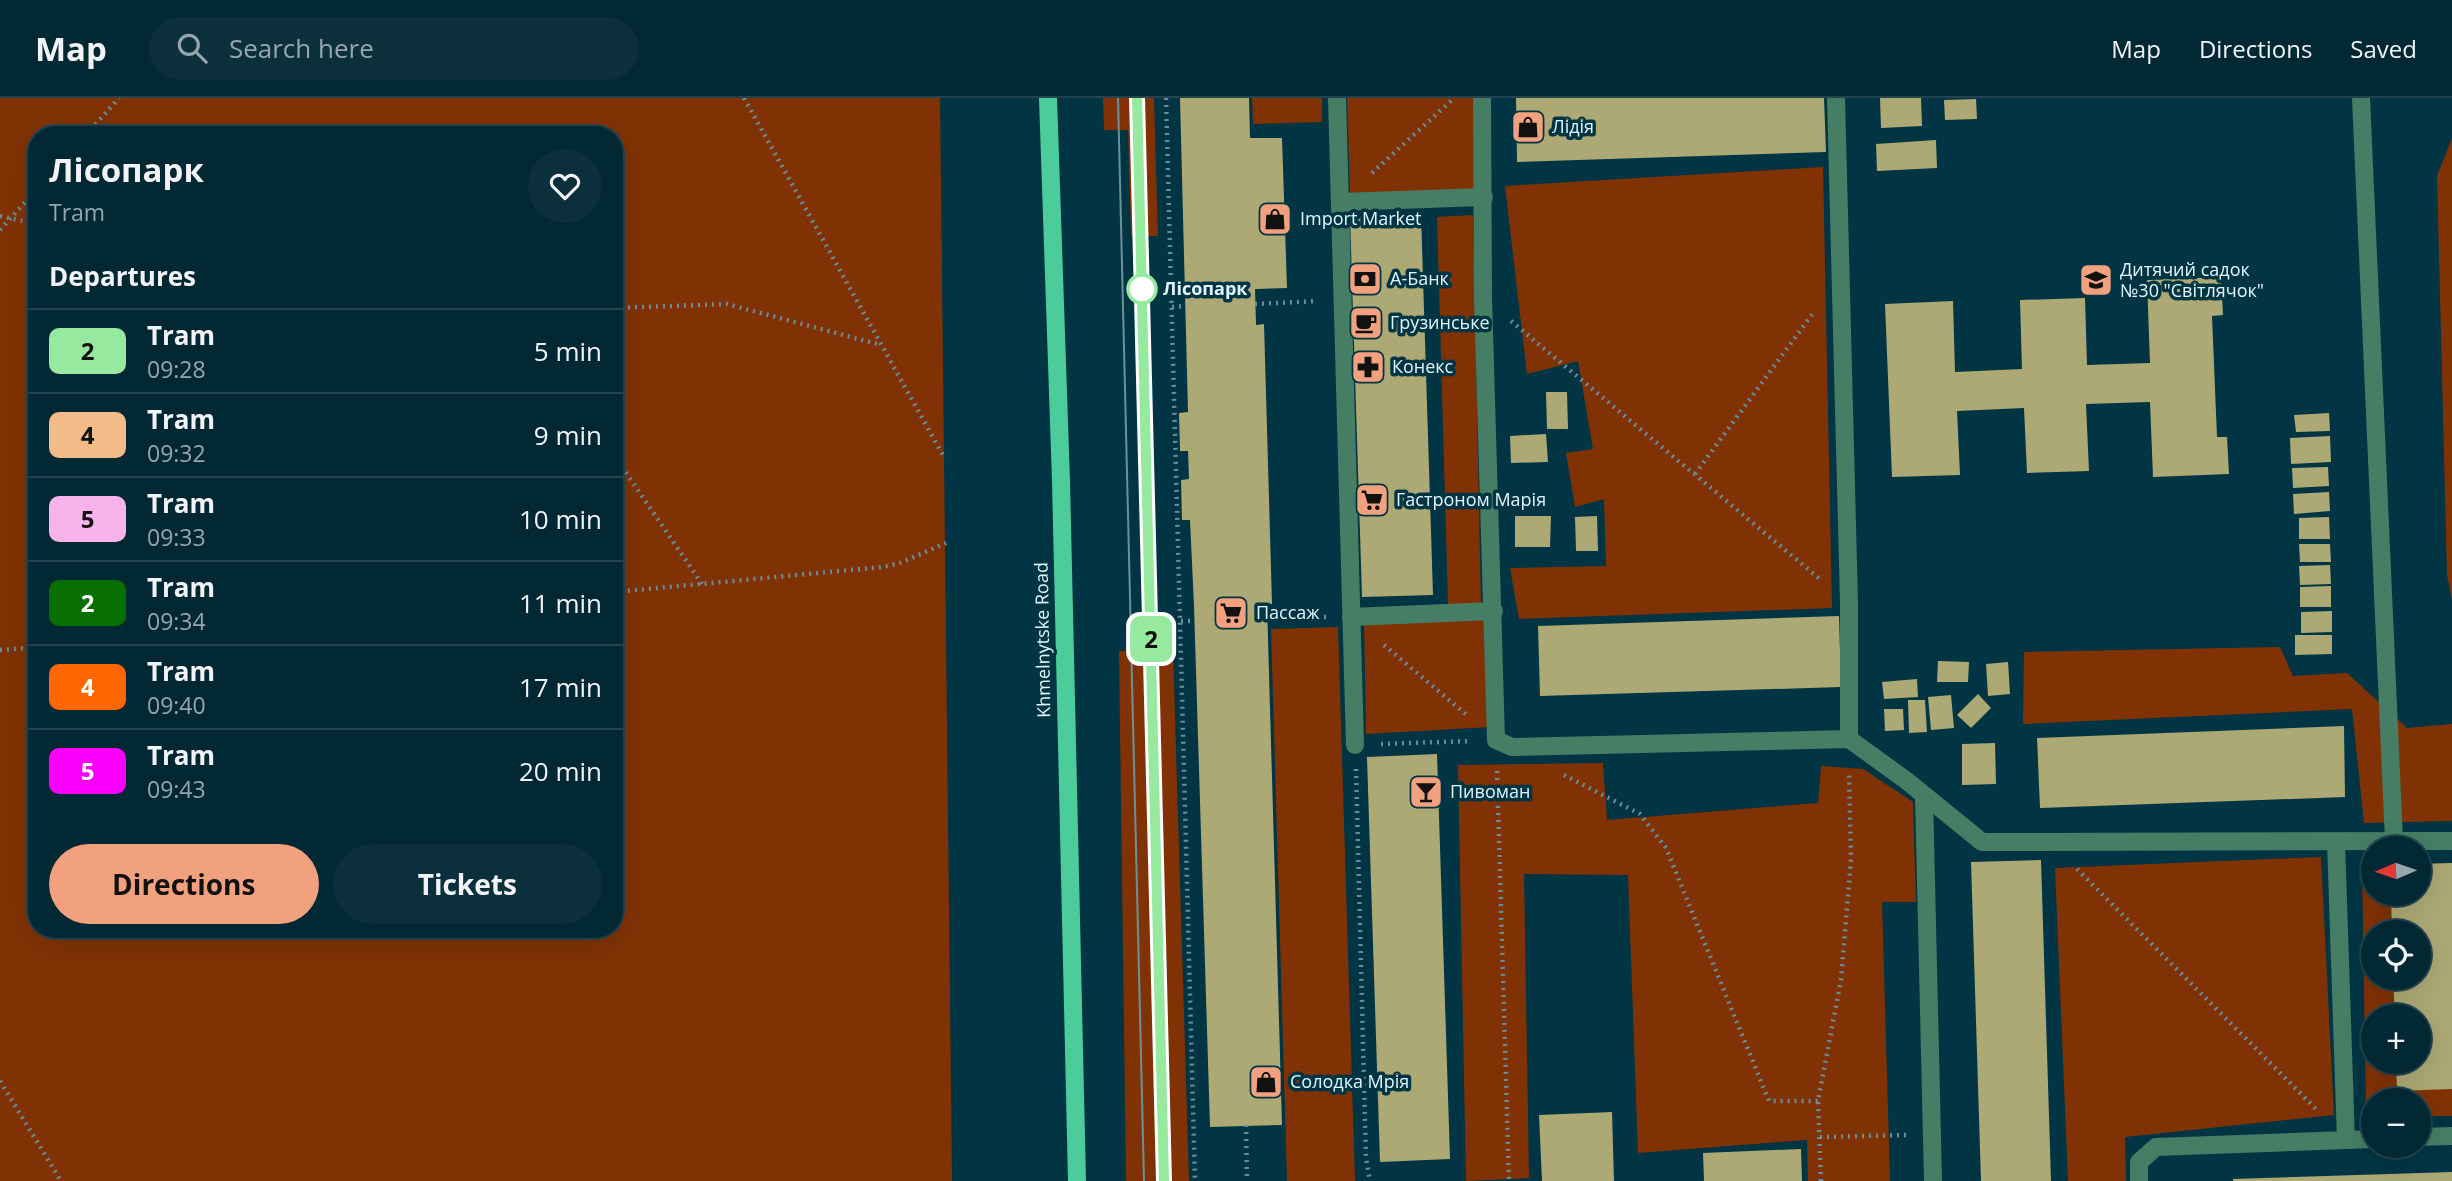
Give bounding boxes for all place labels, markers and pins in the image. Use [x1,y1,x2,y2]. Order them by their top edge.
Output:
shop icon: Лідія [1509,108,1547,146]
place label: Лідія [1552,114,1594,138]
shop icon: Import Market [1256,200,1294,238]
place label: Import Market [1300,206,1422,230]
place label: Дитячий садок №30 "Світлячок" [2120,257,2264,302]
bank icon: А-Банк [1346,260,1384,298]
school or university icon: Дитячий садок №30 "Світлячок" [2077,261,2115,299]
place label: А-Банк [1390,266,1450,290]
marker: Лісопарк [1127,274,1157,304]
place label: Лісопарк [1163,276,1248,300]
cafe icon: Грузинське [1347,304,1385,342]
place label: Грузинське [1390,310,1490,334]
pharmacy icon: Конекс [1349,348,1387,386]
place label: Конекс [1392,354,1454,378]
supermarket icon: Гастроном Марія [1353,481,1391,519]
place label: Гастроном Марія [1396,487,1546,511]
supermarket icon: Пассаж [1212,594,1250,632]
place label: Пассаж [1256,600,1320,624]
bar icon: Пивоман [1407,773,1445,811]
place label: Пивоман [1450,779,1530,803]
shop icon: Солодка Мрія [1247,1063,1285,1101]
place label: Солодка Мрія [1290,1069,1409,1093]

